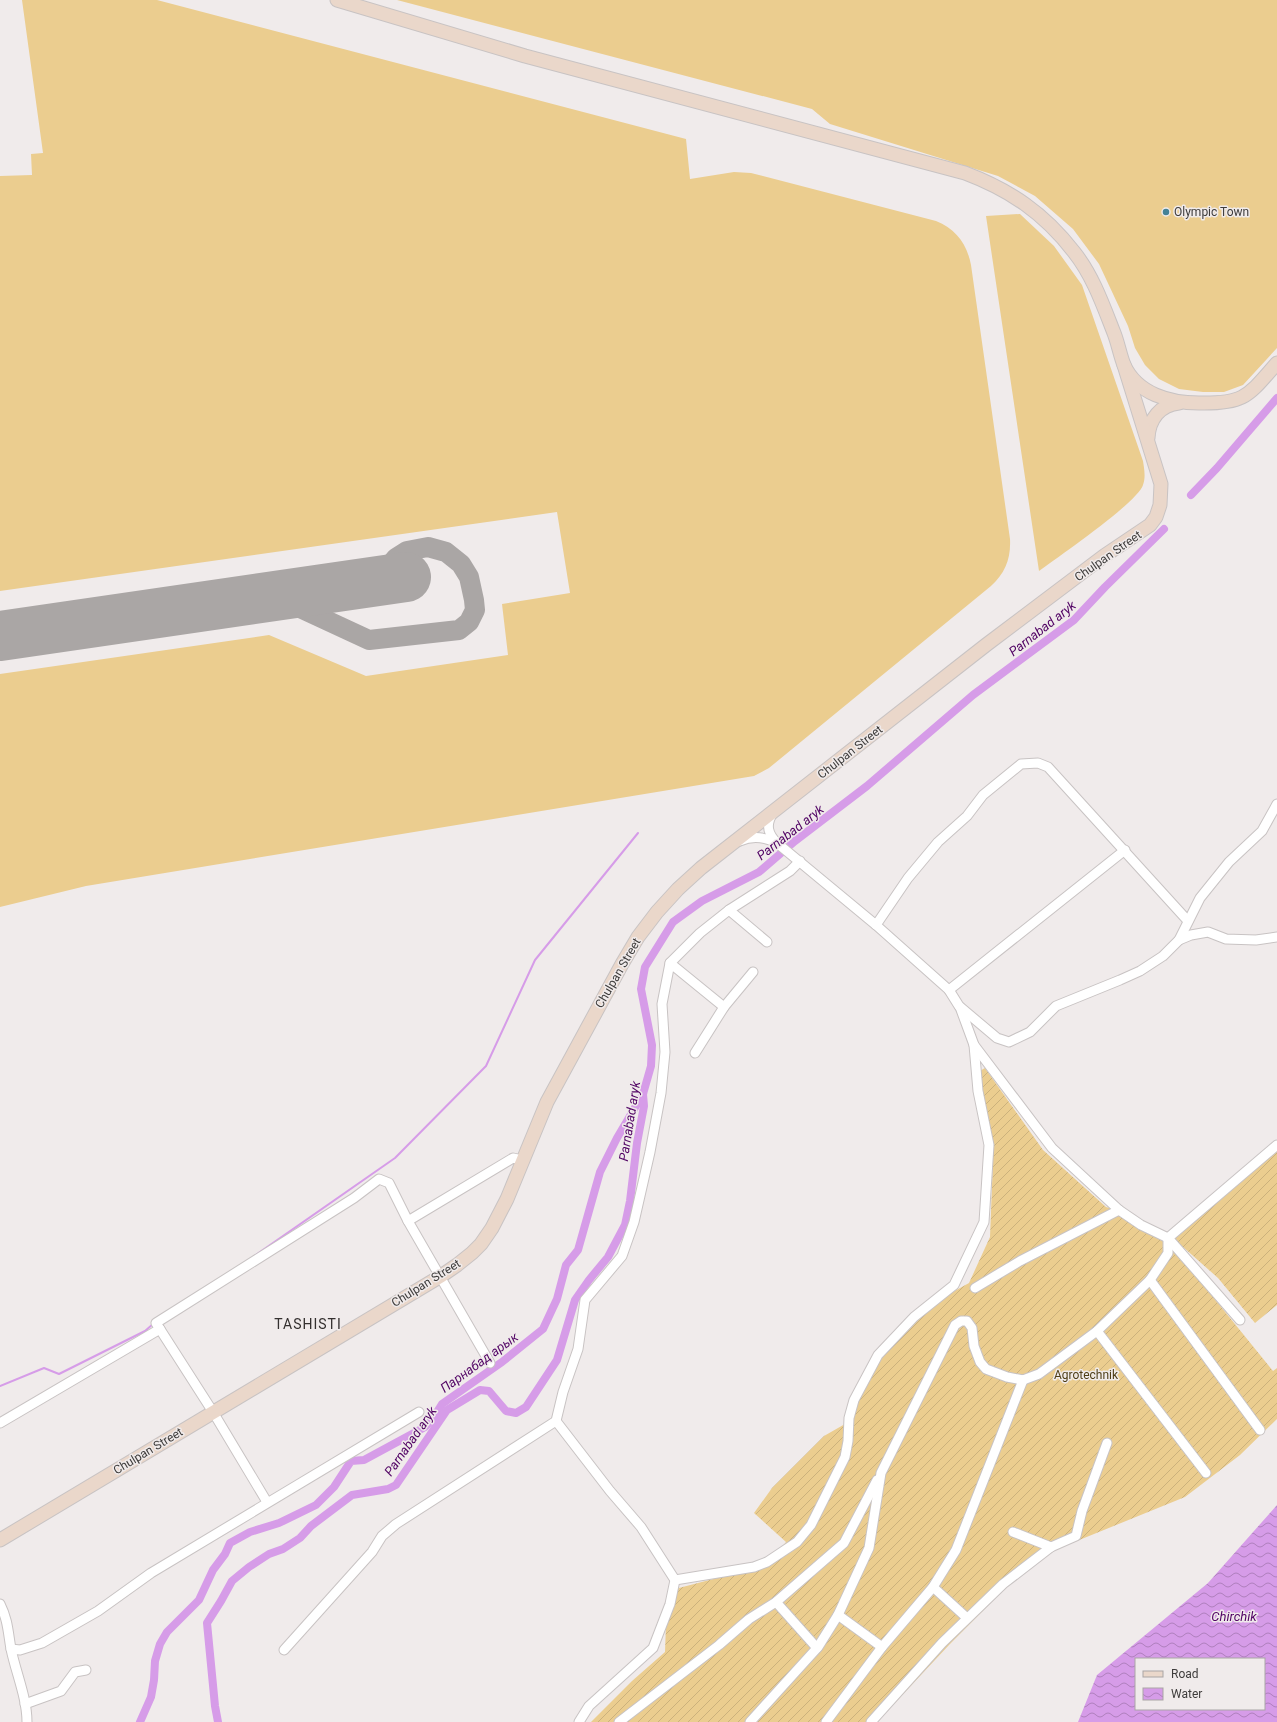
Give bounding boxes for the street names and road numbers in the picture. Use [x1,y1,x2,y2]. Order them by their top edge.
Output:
street label: Chulpan Street [1072,528,1144,584]
street label: Chulpan Street [815,722,885,782]
street label: Chulpan Street [592,935,644,1010]
street label: Chulpan Street [389,1256,463,1310]
street label: Chulpan Street [111,1425,185,1477]

